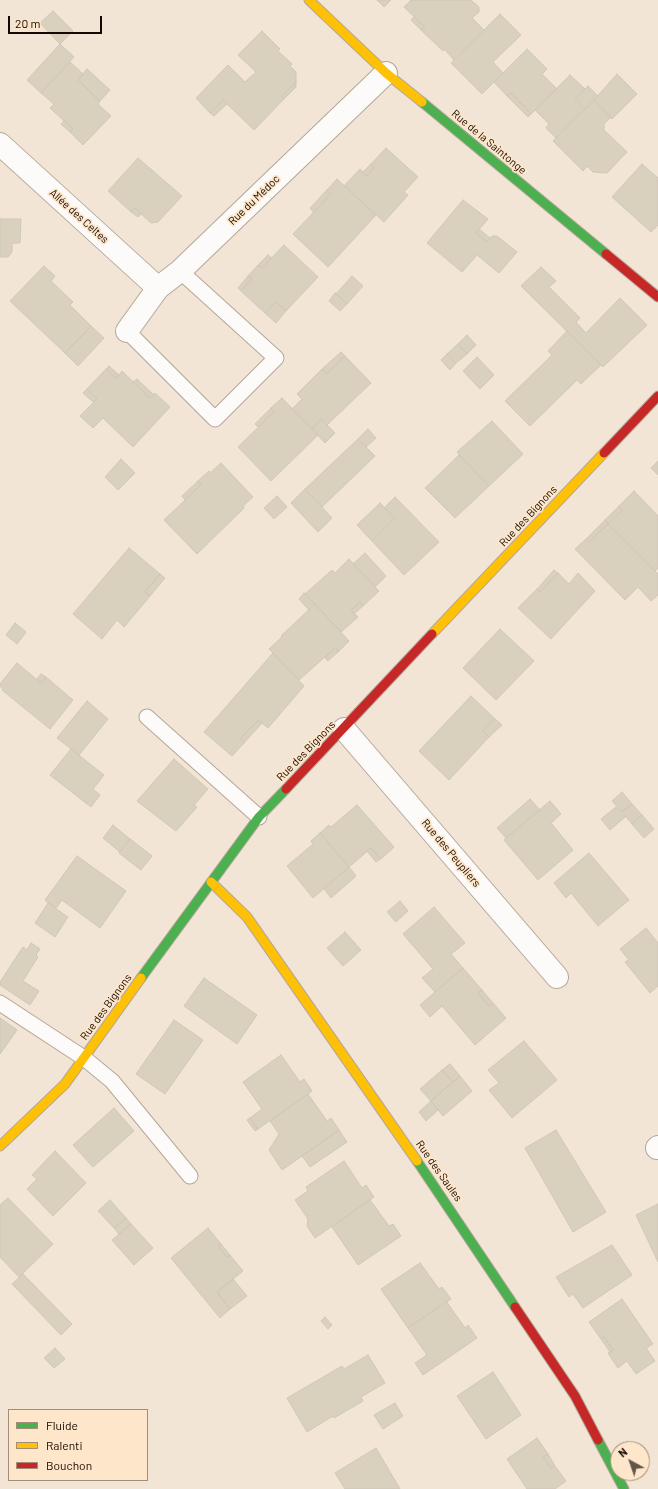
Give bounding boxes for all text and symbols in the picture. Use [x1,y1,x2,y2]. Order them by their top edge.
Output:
scale bar [10,8,104,34]
text: 20 m [15,16,41,30]
street label: Rue de la Saintonge [449,107,529,177]
street label: Rue du Médoc [226,172,282,228]
street label: Allée des Celtes [47,186,111,246]
street label: Rue des Bignons [496,483,560,549]
street label: Rue des Bignons [274,718,338,784]
street label: Rue des Peupliers [419,816,483,890]
street label: Rue des Bignons [78,971,134,1043]
street label: Rue des Saules [413,1138,465,1204]
legend [8,1409,148,1481]
text: Fluide [46,1418,78,1432]
text: Ralenti [46,1438,83,1452]
north arrow [610,1441,650,1481]
text: N [616,1445,630,1460]
text: Bouchon [46,1458,92,1472]

